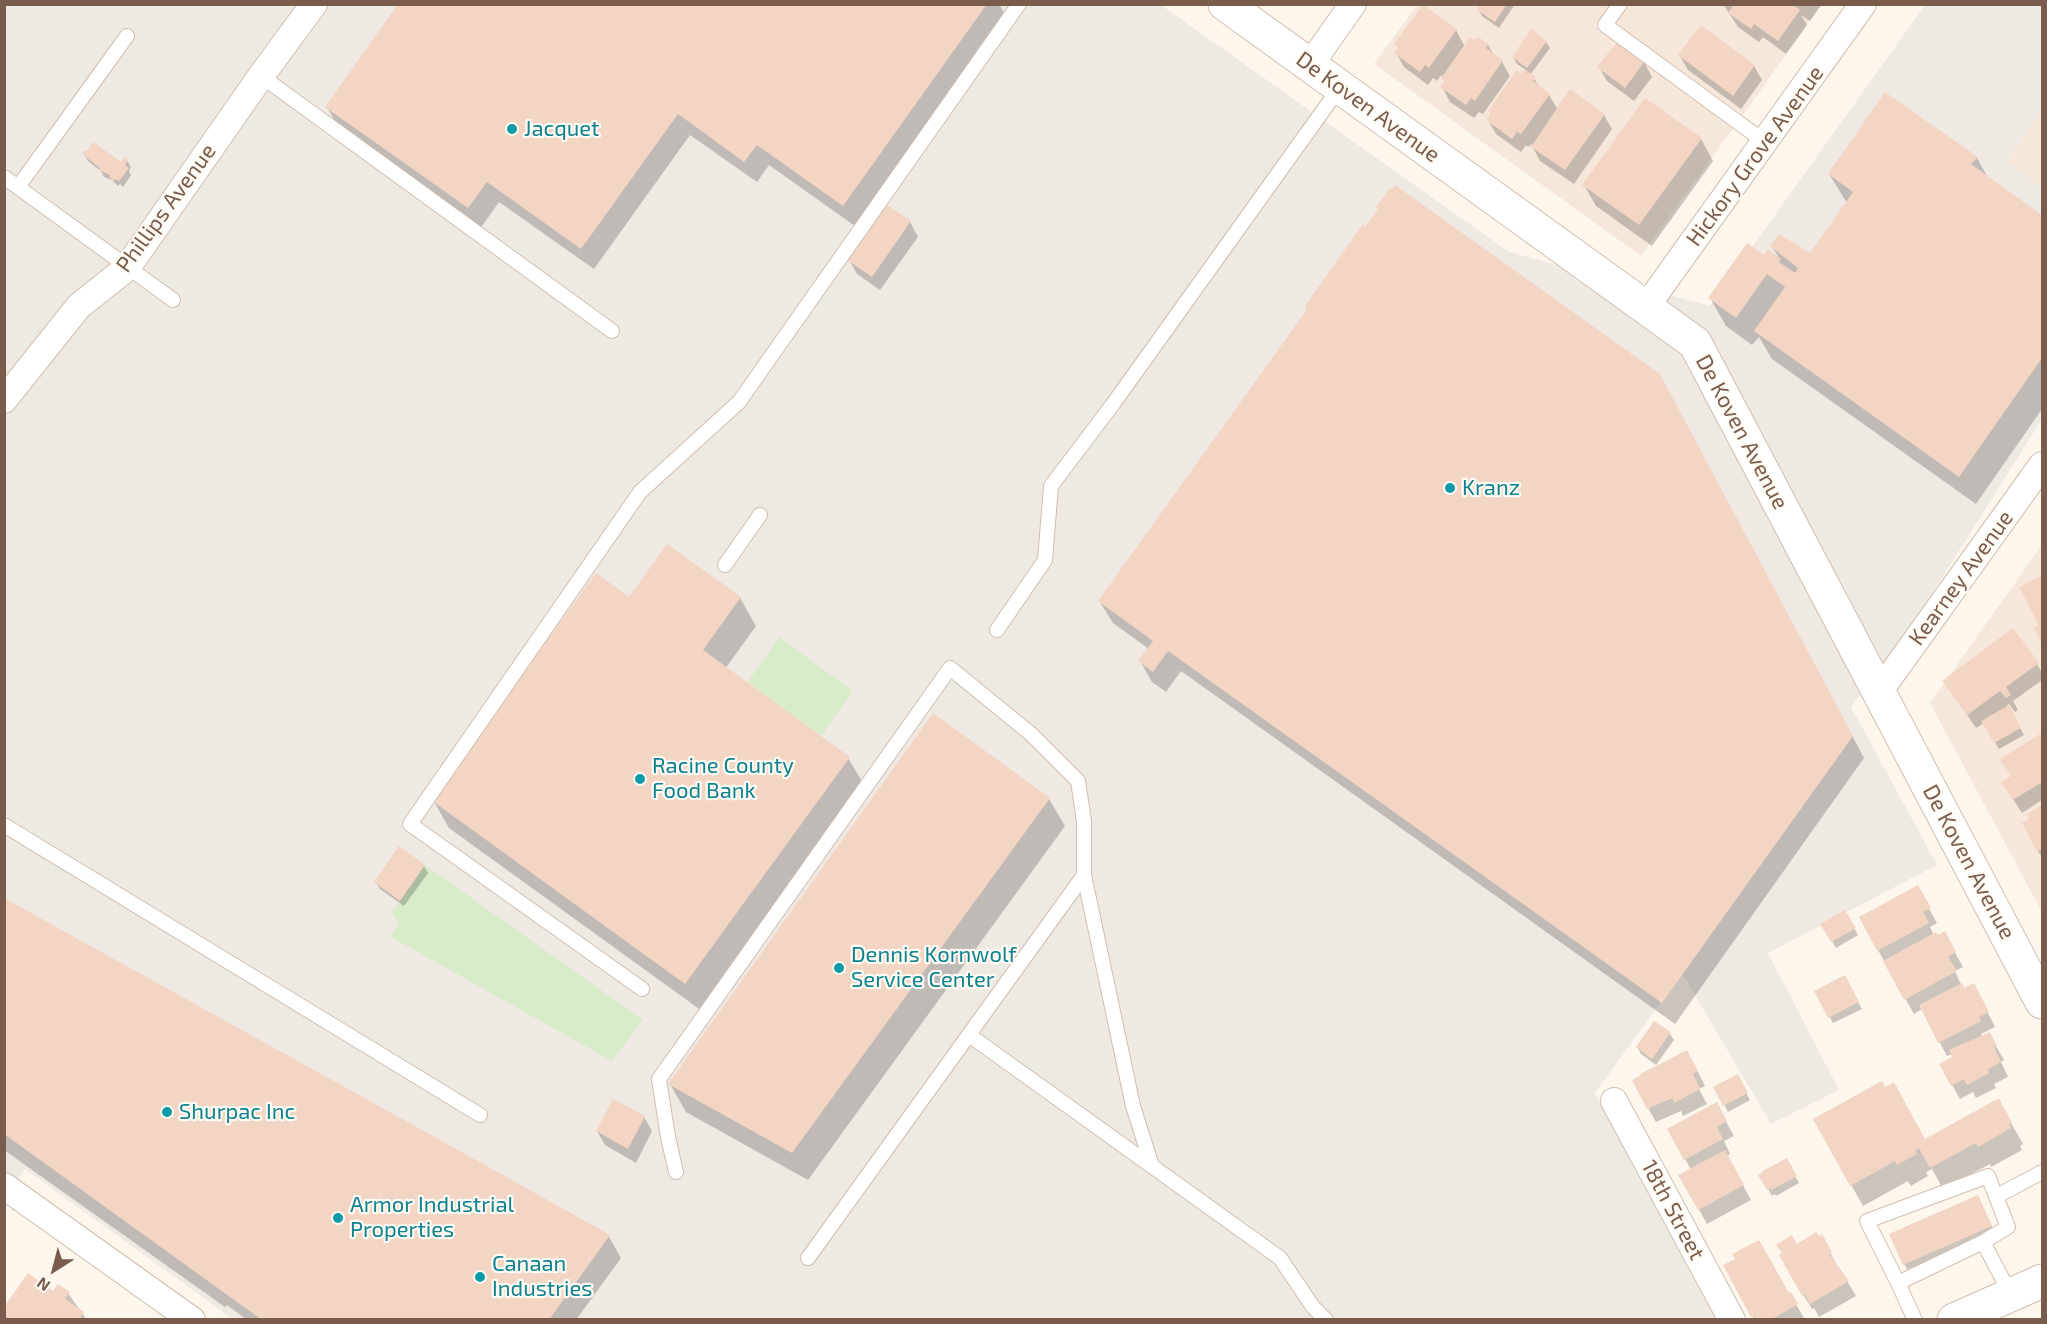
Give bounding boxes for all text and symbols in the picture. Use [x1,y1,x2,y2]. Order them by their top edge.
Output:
street label: De Koven Avenue [1291,46,1445,168]
street label: Hickory Grove Avenue [1681,61,1829,251]
place label: Jacquet [524,116,599,142]
marker: Jacquet [505,122,519,136]
street label: Phillips Avenue [111,139,221,277]
street label: De Koven Avenue [1690,350,1794,514]
place label: Kranz [1462,475,1520,501]
marker: Kranz [1443,481,1457,495]
street label: Kearney Avenue [1903,505,2019,651]
place label: Racine County Food Bank [652,753,794,804]
marker: Racine County Food Bank [633,772,647,786]
street label: De Koven Avenue [1917,780,2021,944]
place label: Dennis Kornwolf Service Center [851,942,1017,993]
marker: Dennis Kornwolf Service Center [832,961,846,975]
place label: Shurpac Inc [179,1099,295,1125]
marker: Shurpac Inc [160,1105,174,1119]
street label: 18th Street [1636,1156,1710,1264]
place label: Armor Industrial Properties [350,1192,514,1244]
marker: Armor Industrial Properties [331,1211,345,1225]
north arrow [24,1240,84,1300]
place label: Canaan Industries [492,1251,593,1302]
marker: Canaan Industries [473,1270,487,1284]
text: N [33,1274,53,1296]

